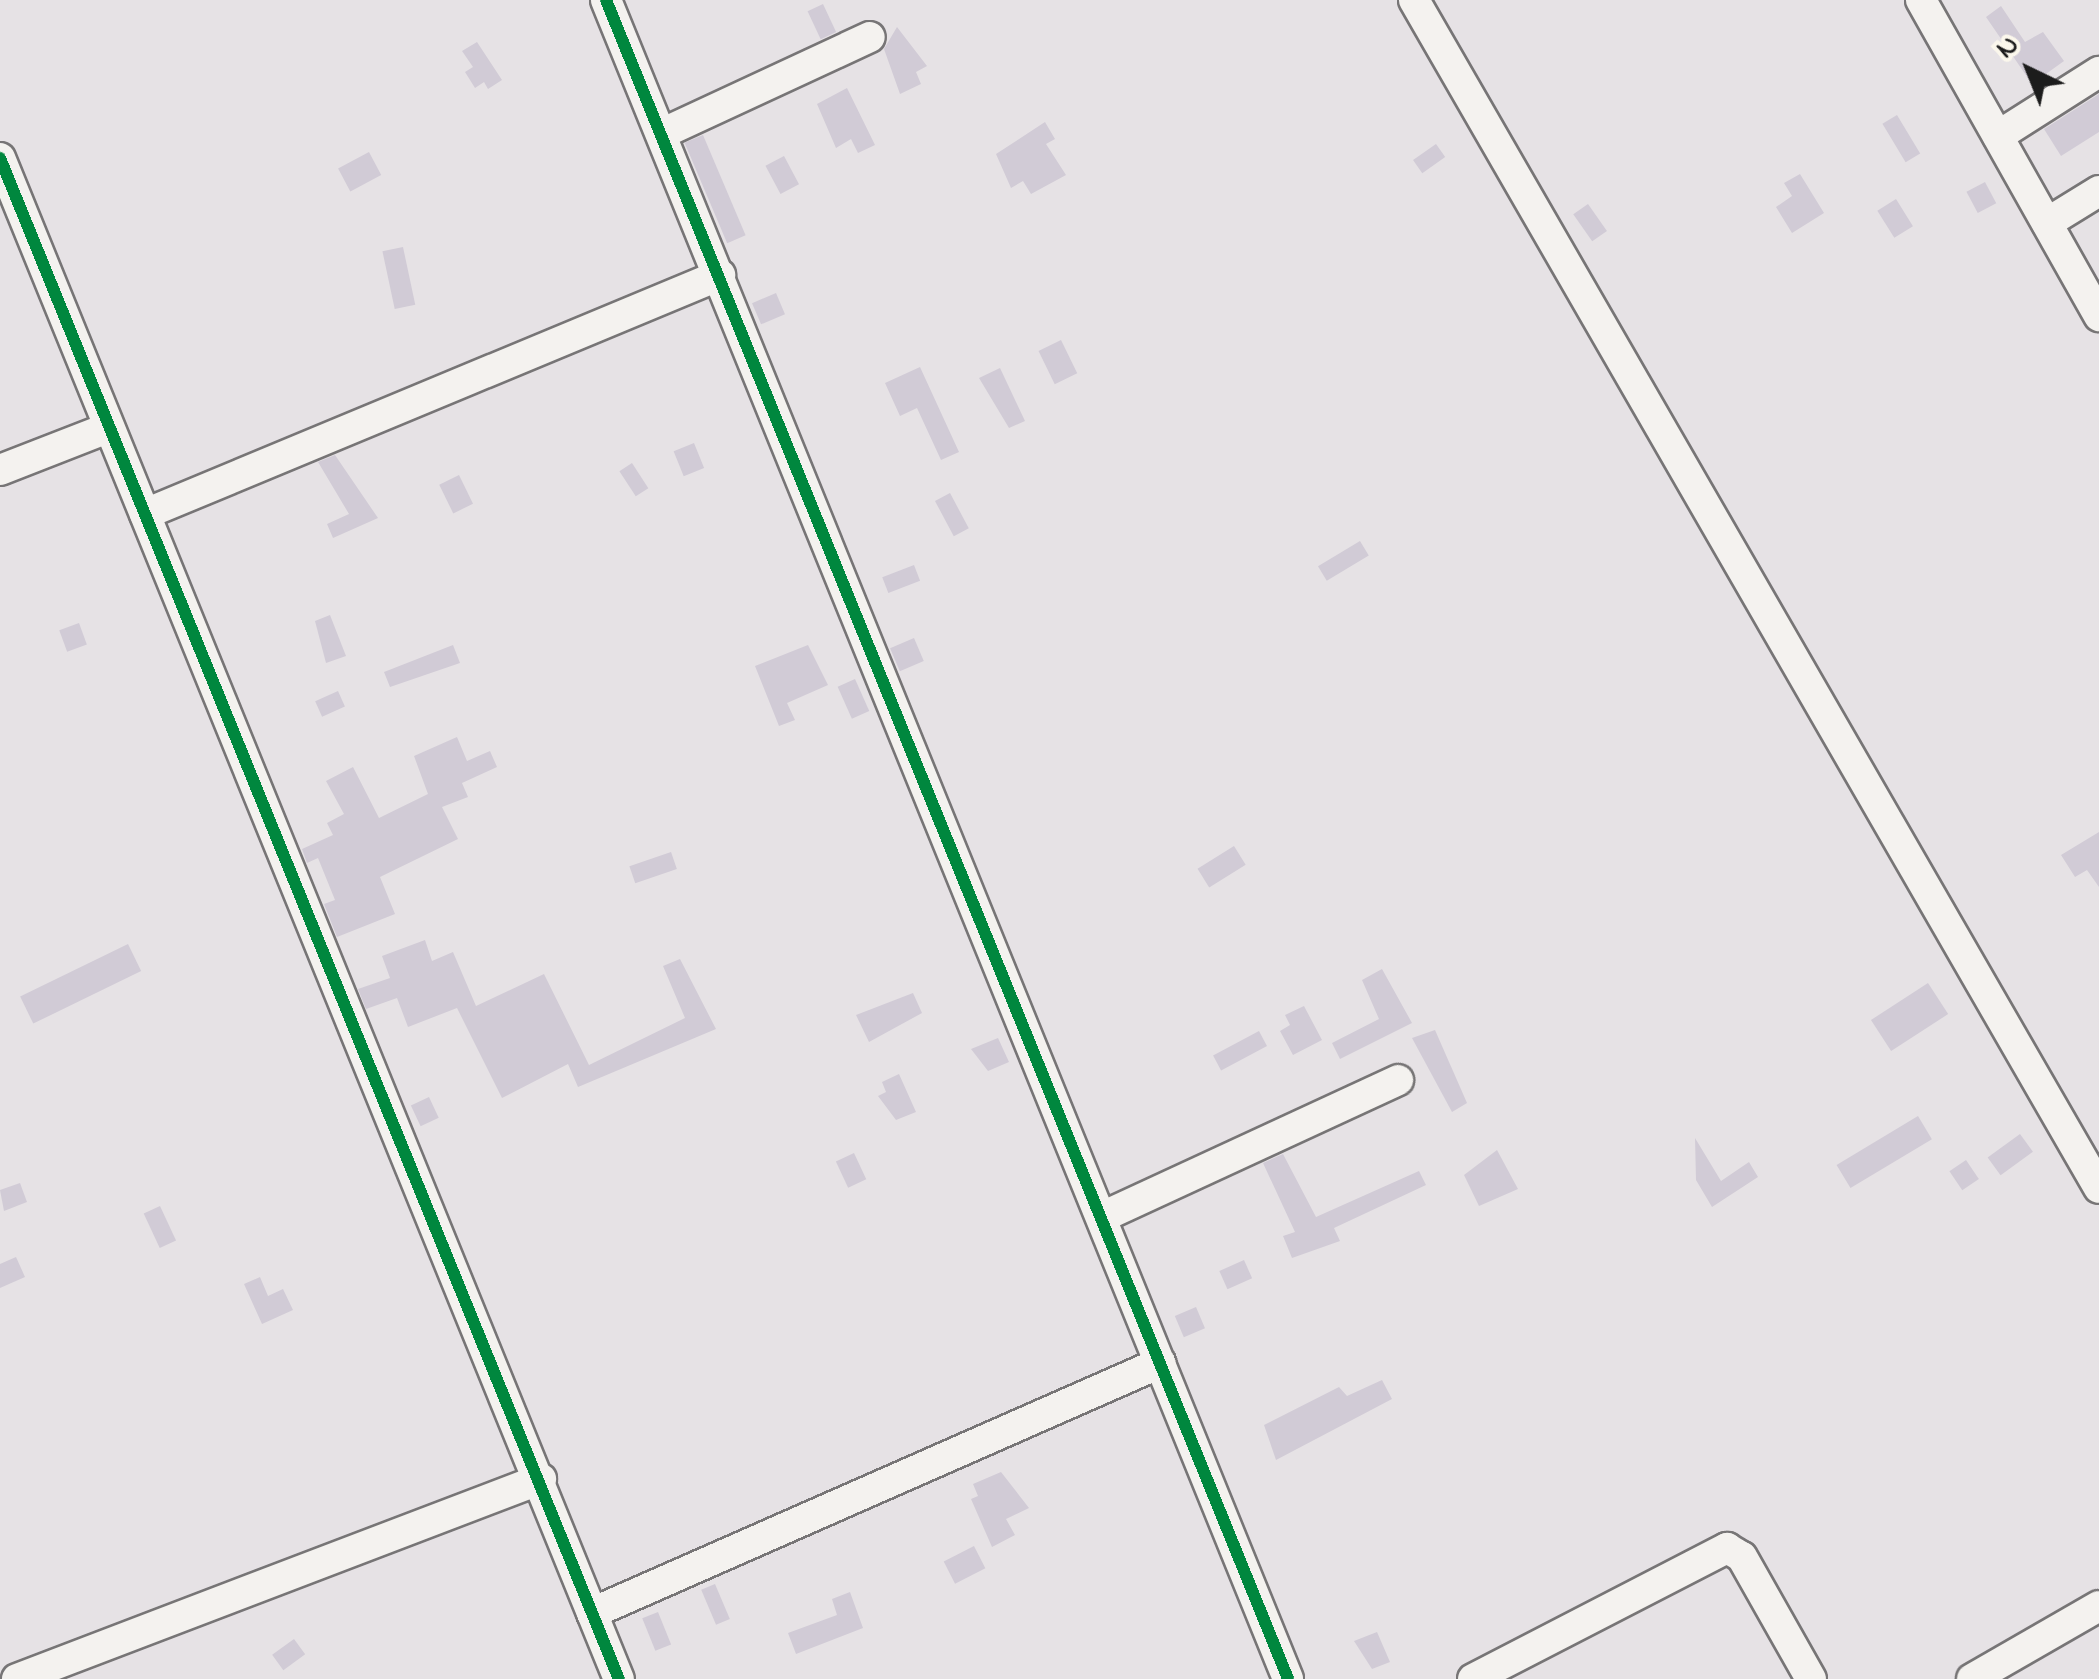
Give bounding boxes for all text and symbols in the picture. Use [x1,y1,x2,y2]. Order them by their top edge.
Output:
north arrow [1979,20,2079,120]
text: N [1987,26,2029,69]

